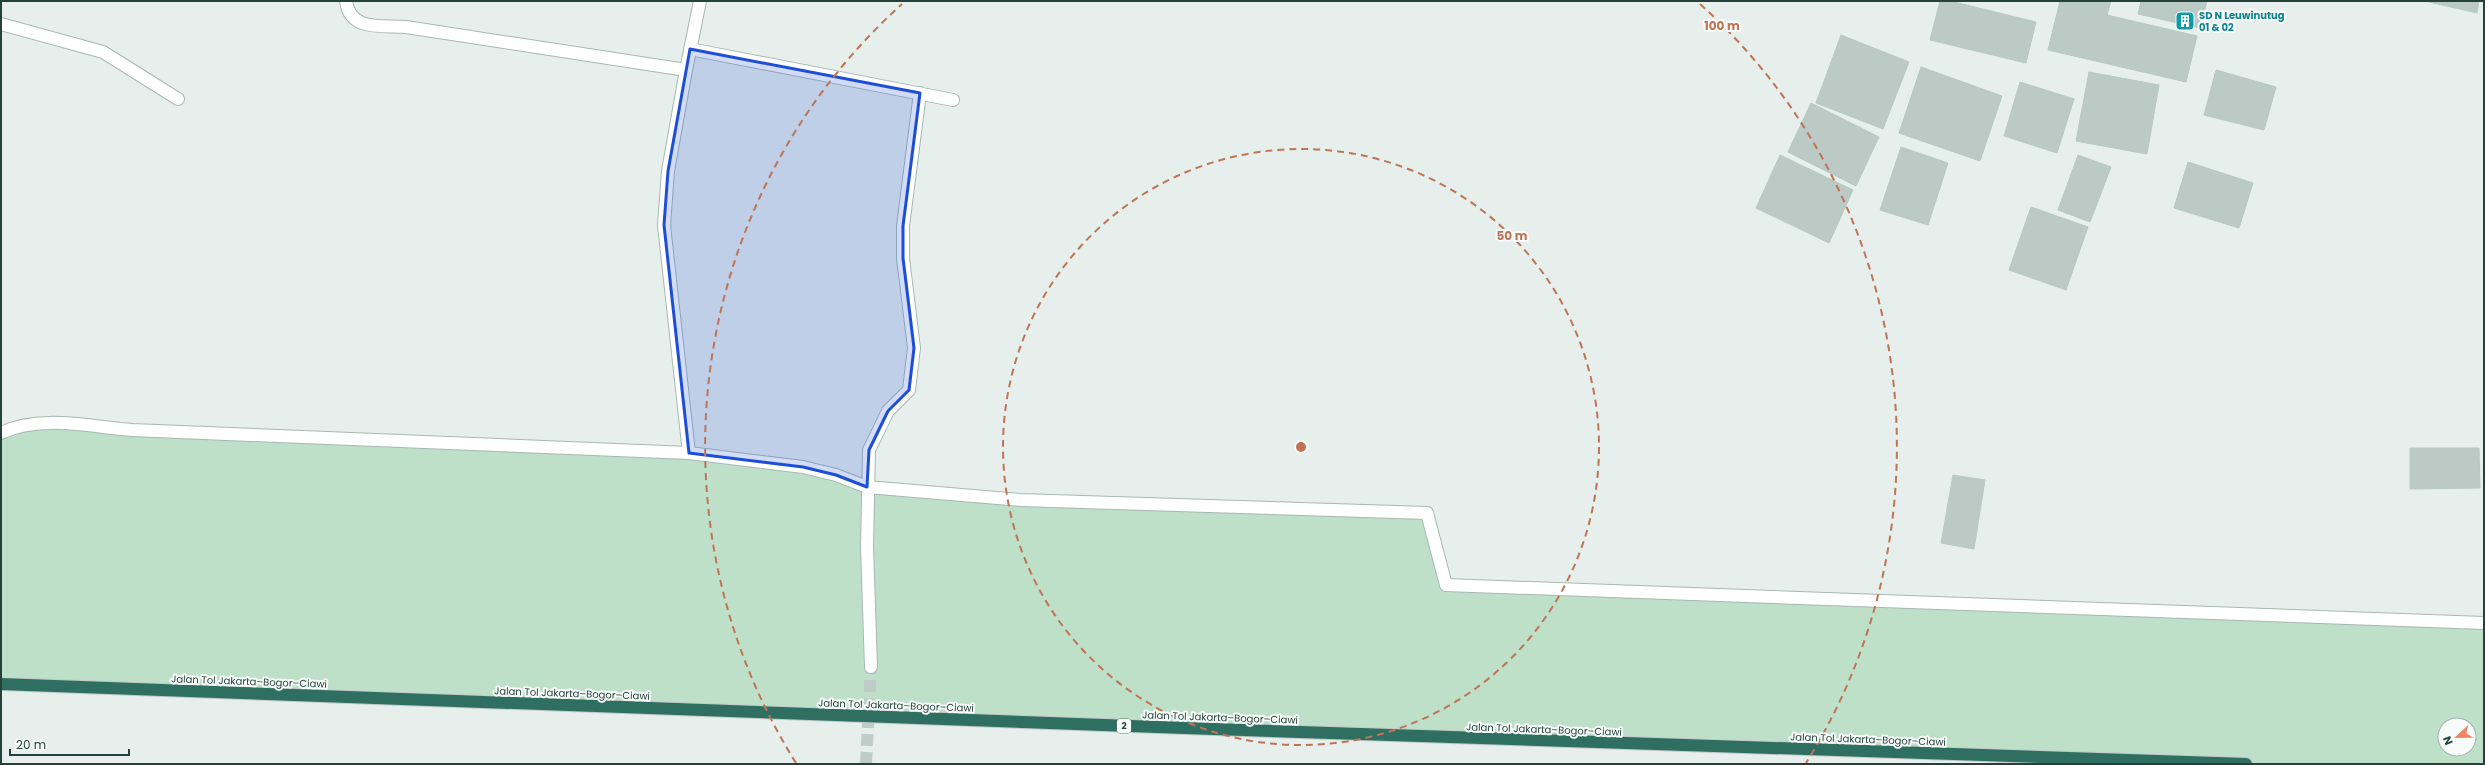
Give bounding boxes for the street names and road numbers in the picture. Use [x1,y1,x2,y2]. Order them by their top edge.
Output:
street label: Jalan Tol Jakarta–Bogor–Ciawi [171,671,327,692]
street label: Jalan Tol Jakarta–Bogor–Ciawi [494,683,650,704]
street label: Jalan Tol Jakarta–Bogor–Ciawi [818,695,974,716]
street label: Jalan Tol Jakarta–Bogor–Ciawi [1142,707,1298,728]
road number: 2 [1117,719,1131,733]
street label: Jalan Tol Jakarta–Bogor–Ciawi [1466,719,1622,740]
street label: Jalan Tol Jakarta–Bogor–Ciawi [1790,729,1946,750]

